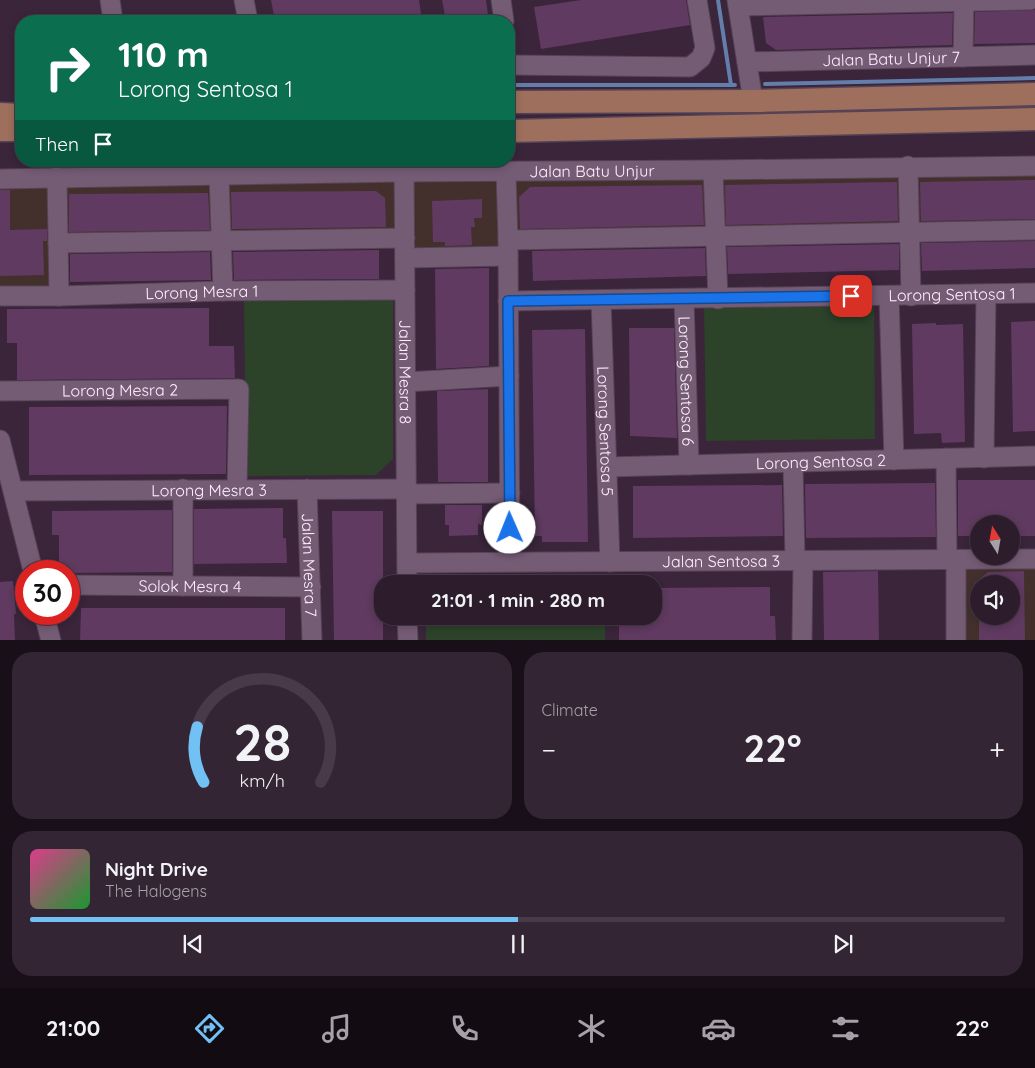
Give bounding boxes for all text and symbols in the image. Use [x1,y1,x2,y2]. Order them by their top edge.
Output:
text: 110 m [118,32,209,76]
icon: right [35,35,100,100]
street label: Jalan Batu Unjur 7 [822,47,960,70]
text: Lorong Sentosa 1 [118,75,293,103]
icon: arrive [89,130,117,158]
text: Then [35,132,79,156]
street label: Jalan Batu Unjur [529,160,655,181]
pin [830,275,872,317]
street label: Lorong Mesra 1 [145,281,259,303]
icon: arrive [837,282,865,310]
street label: Lorong Sentosa 1 [888,283,1016,305]
street label: Lorong Sentosa 6 [675,316,698,447]
street label: Jalan Mesra 8 [395,320,416,424]
street label: Lorong Sentosa 5 [593,366,618,496]
street label: Lorong Mesra 2 [62,380,178,400]
street label: Lorong Sentosa 2 [756,450,886,473]
street label: Lorong Mesra 3 [151,480,267,500]
position arrow [483,501,535,553]
street label: Jalan Mesra 7 [298,513,321,617]
north arrow [970,515,1020,565]
map controls [970,515,1020,625]
street label: Jalan Sentosa 3 [662,551,780,571]
speed limit sign: 30 [15,560,80,625]
button: sound [970,575,1020,625]
street label: Solok Mesra 4 [138,576,242,596]
text: 21:01 · 1 min · 280 m [431,588,605,612]
text: Climate [542,700,598,720]
text: 28 [233,709,291,774]
text: 22° [744,724,802,772]
text: − [542,732,556,767]
text: + [989,732,1005,767]
text: km/h [239,769,284,791]
text: Night Drive [105,857,208,881]
text: The Halogens [105,881,207,901]
icon: previous [179,930,207,958]
icon: pause [504,930,532,958]
icon: next [829,930,857,958]
icon: directions [192,1011,227,1046]
icon: music [319,1011,354,1046]
icon: phone [447,1011,482,1046]
icon: climate [574,1011,609,1046]
icon: car [701,1011,736,1046]
icon: filters [828,1011,863,1046]
text: 21:00 [46,1014,100,1042]
text: 22° [955,1014,989,1042]

